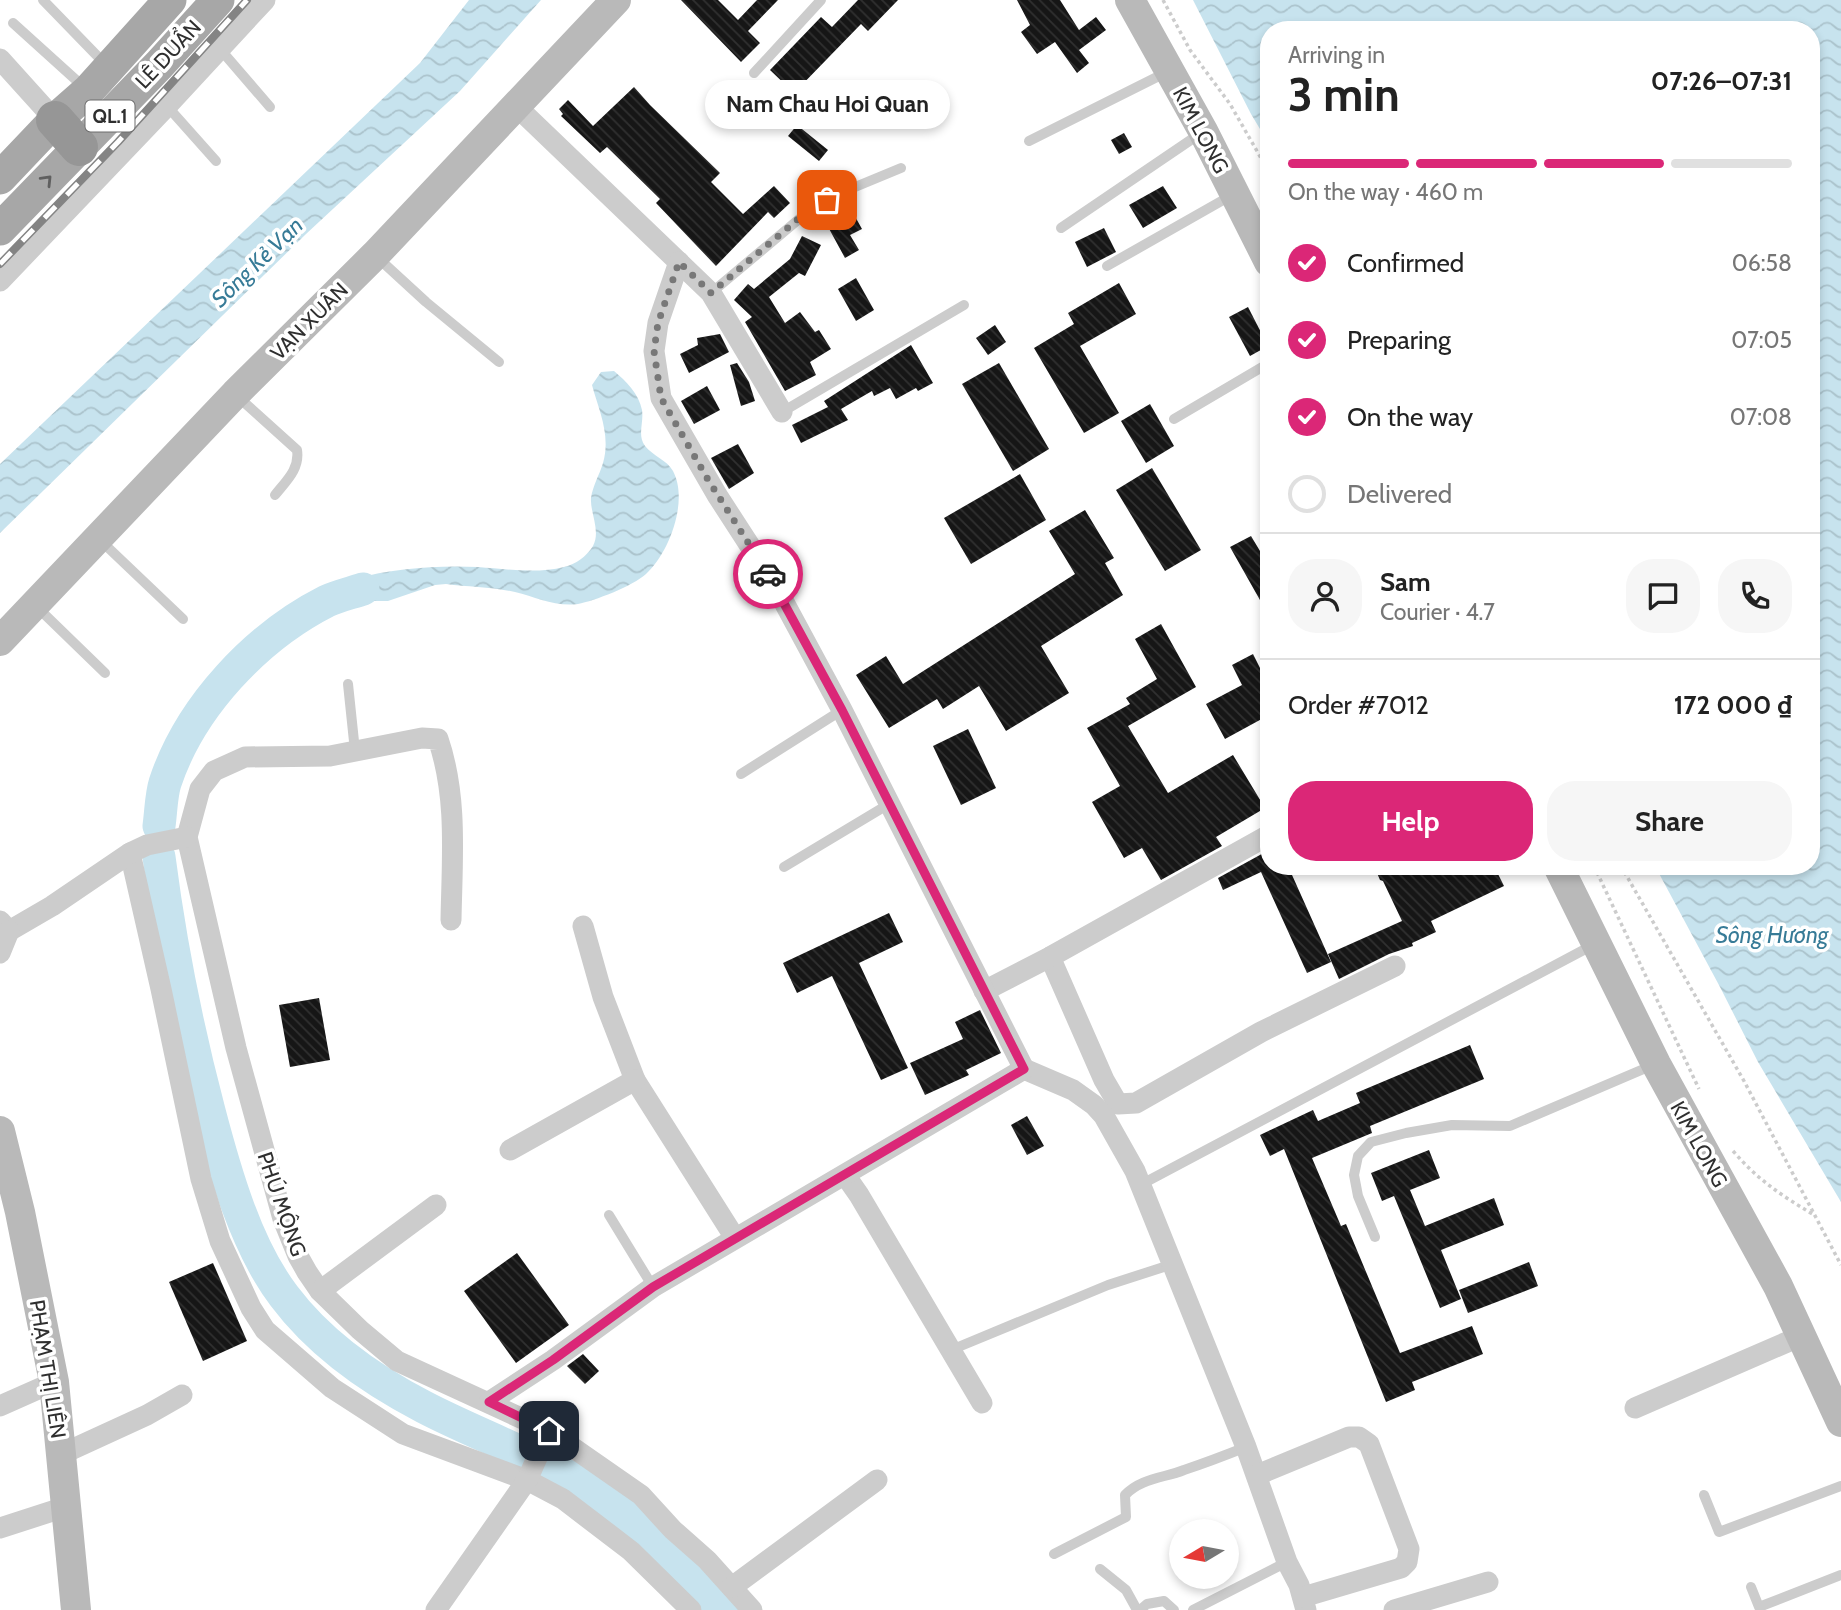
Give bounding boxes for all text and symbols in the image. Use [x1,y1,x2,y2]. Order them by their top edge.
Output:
street label: LÊ DUẨN [128,12,206,94]
text: Arriving in [1288,41,1385,69]
text: 07:26–07:31 [1651,65,1792,97]
text: 3 min [1288,67,1400,123]
callout: Nam Chau Hoi Quan [704,81,950,130]
street label: KIM LONG [1168,83,1234,177]
text: Nam Chau Hoi Quan [726,90,929,118]
road number: QL.1 [86,100,134,132]
pin [797,170,857,230]
one-way arrow [39,175,52,188]
text: On the way · 460 m [1288,178,1483,206]
icon: bag [808,181,846,219]
water label: Sông Kẻ Vạn [205,211,309,313]
icon: check [1288,244,1326,282]
text: Confirmed [1347,247,1464,279]
text: 06:58 [1732,249,1792,277]
street label: VẠN XUÂN [265,277,353,365]
icon: check [1288,321,1326,359]
text: Preparing [1347,324,1451,356]
text: 07:05 [1731,326,1792,354]
icon: check [1288,398,1326,436]
text: On the way [1347,401,1473,433]
text: 07:08 [1730,403,1792,431]
text: Delivered [1347,478,1452,510]
courier [733,539,803,609]
icon: car [749,555,787,593]
button: person [1288,559,1362,633]
button: chat [1626,559,1700,633]
button: phone [1718,559,1792,633]
text: Sam [1380,566,1431,598]
text: Courier · 4.7 [1380,598,1495,626]
text: Order #7012 [1288,689,1429,721]
text: 172 000 ₫ [1674,689,1792,721]
button: Help [1288,781,1533,861]
button: Share [1547,781,1792,861]
water label: Sông Hương [1716,921,1830,949]
street label: KIM LONG [1665,1097,1733,1191]
street label: PHÚ MỘNG [252,1148,312,1259]
street label: PHẠM THỊ LIÊN [25,1298,71,1440]
pin [519,1401,579,1461]
icon: home [530,1412,568,1450]
north arrow [1169,1519,1239,1589]
map controls [1169,1519,1239,1589]

